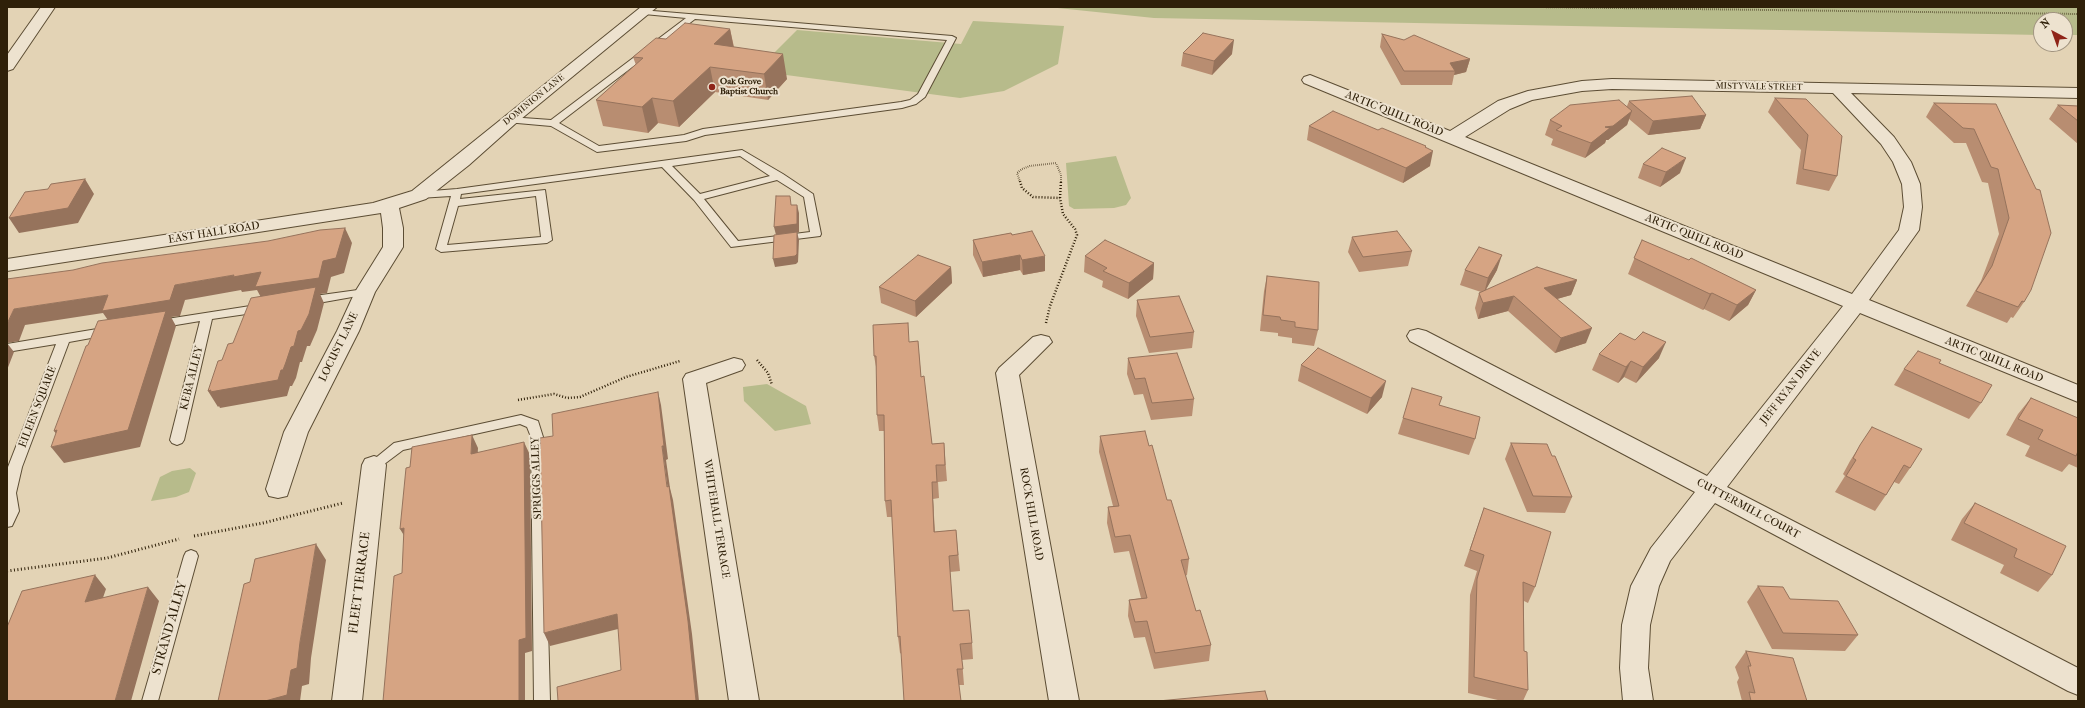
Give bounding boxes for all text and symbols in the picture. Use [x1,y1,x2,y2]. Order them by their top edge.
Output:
north arrow [2033,12,2073,52]
text: N [2038,16,2053,31]
street label: DOMINION LANE [501,72,567,128]
place label: Oak Grove Baptist Church [720,77,778,98]
street label: MISTYVALE STREET [1715,81,1803,93]
marker: Oak Grove Baptist Church [707,82,717,92]
street label: ARTIC QUILL ROAD [1343,88,1445,140]
street label: ARTIC QUILL ROAD [1643,211,1745,263]
street label: EAST HALL ROAD [167,219,261,247]
street label: LOCUST LANE [316,310,362,384]
street label: ARTIC QUILL ROAD [1943,334,2045,386]
street label: KEBA ALLEY [178,344,206,412]
street label: JEFF RYAN DRIVE [1758,347,1824,427]
street label: EILEEN SQUARE [16,364,60,450]
street label: SPRIGGS ALLEY [529,436,545,520]
street label: WHITEHALL TERRACE [700,458,732,580]
street label: ROCK HILL ROAD [1016,466,1046,562]
street label: CUTTERMILL COURT [1694,476,1802,542]
street label: FLEET TERRACE [346,531,374,635]
street label: STRAND ALLEY [149,579,191,677]

